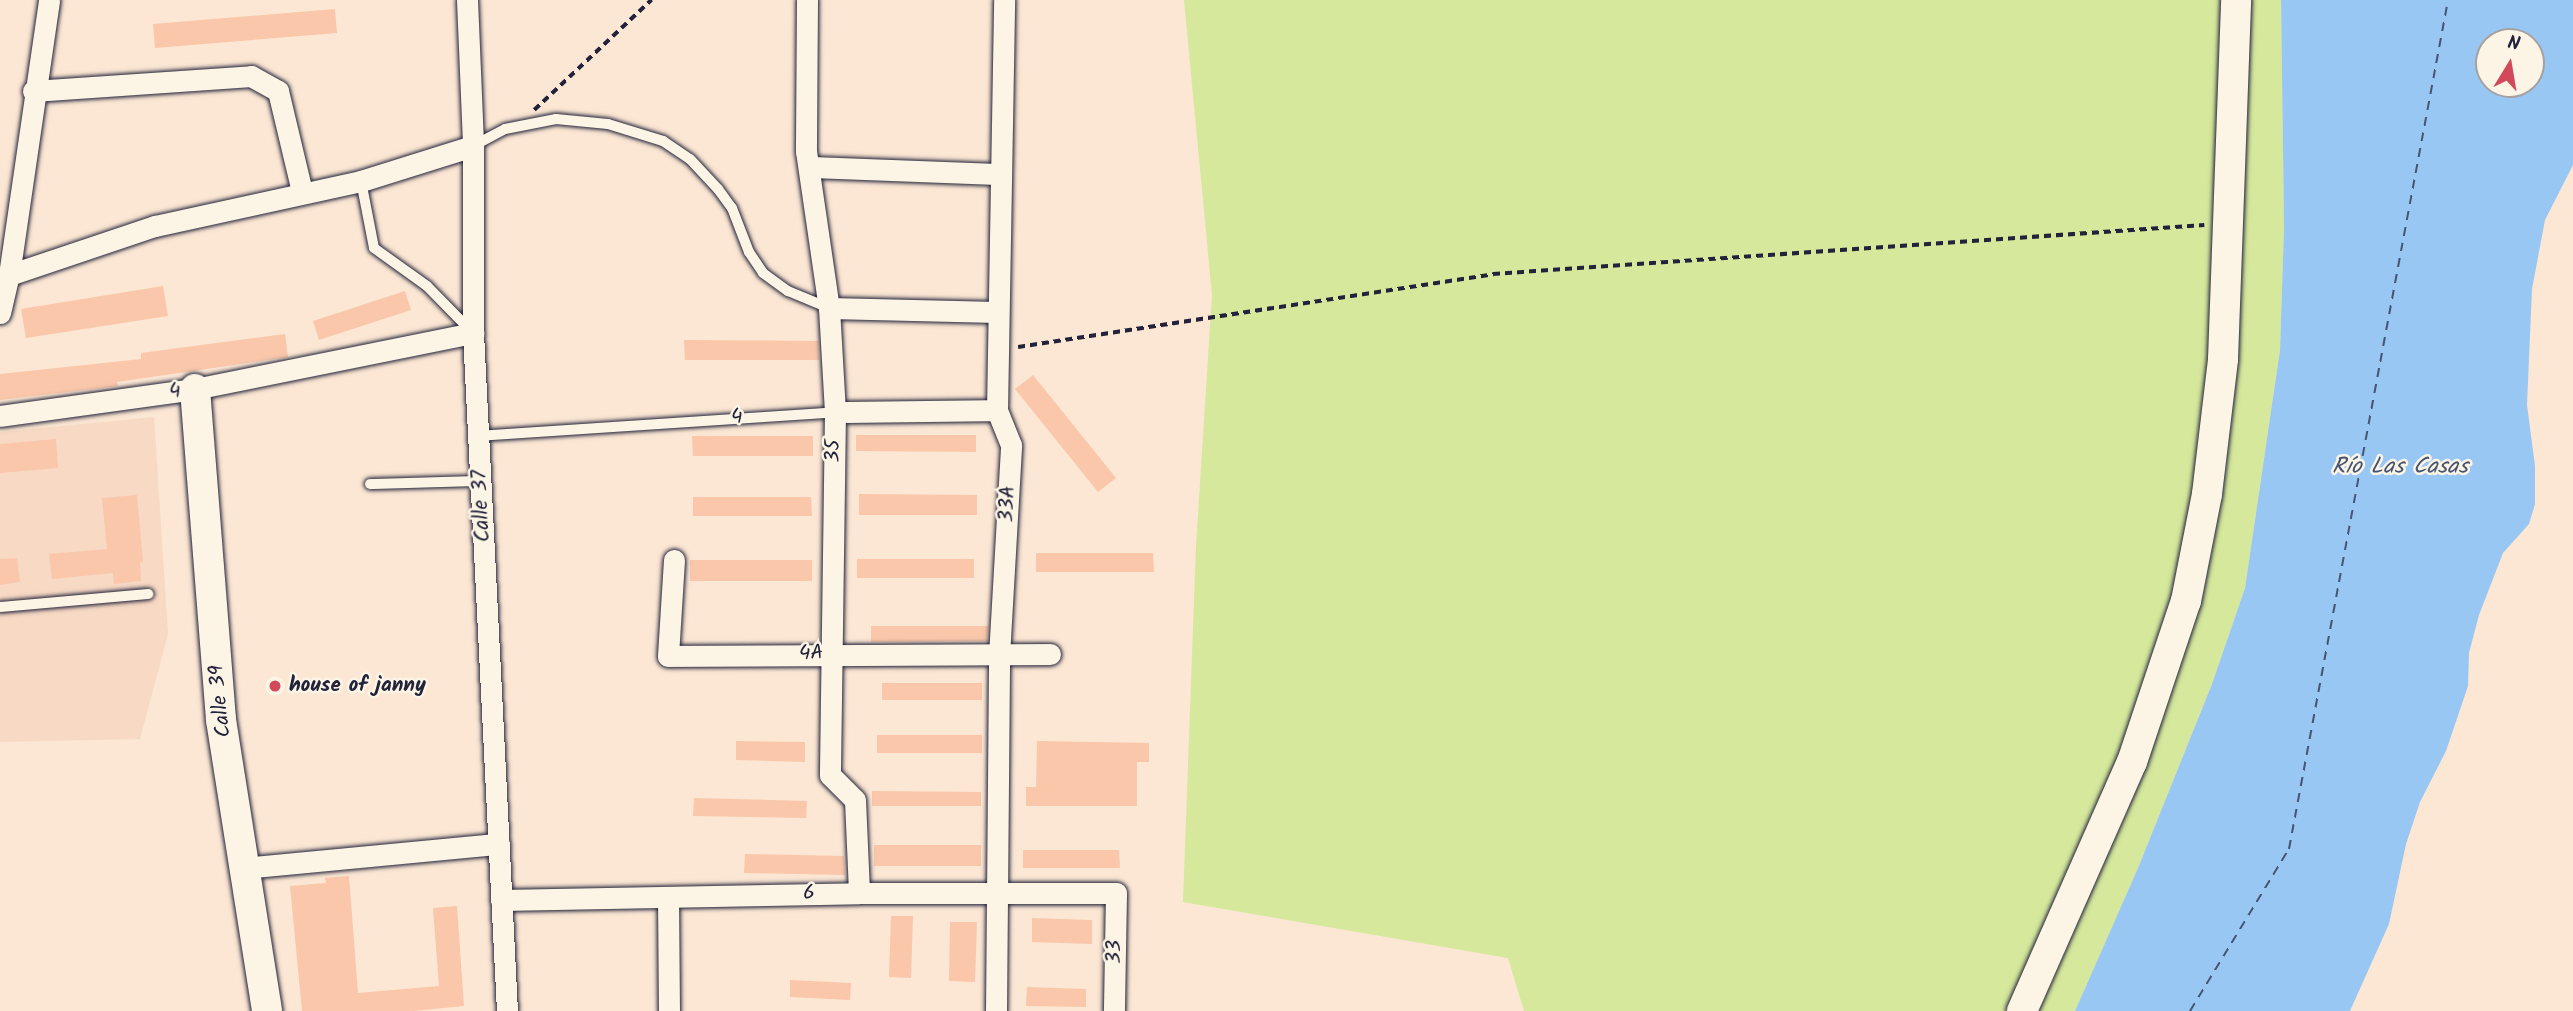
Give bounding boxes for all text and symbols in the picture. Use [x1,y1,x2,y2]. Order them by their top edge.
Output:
north arrow [2475,28,2545,98]
text: N [2505,28,2522,60]
street label: 4 [168,379,182,405]
street label: 4 [730,405,744,431]
street label: 35 [821,439,847,463]
water label: Río Las Casas [2332,453,2468,481]
street label: Calle 37 [468,469,496,543]
street label: 33A [994,485,1022,523]
street label: 4A [799,641,823,667]
street label: Calle 39 [205,663,237,739]
place label: house of janny [289,673,426,699]
marker: house of janny [267,678,283,694]
street label: 6 [803,881,815,907]
street label: 33 [1102,940,1128,964]

